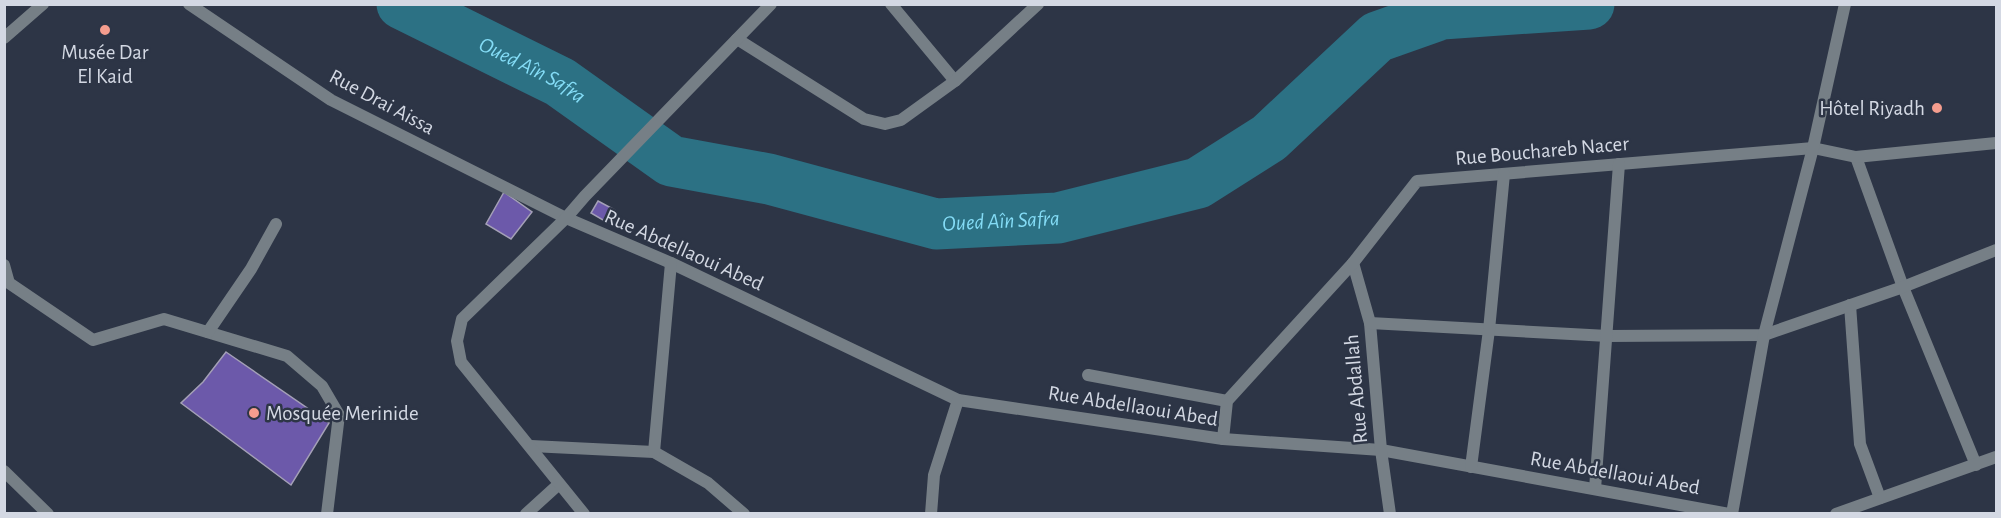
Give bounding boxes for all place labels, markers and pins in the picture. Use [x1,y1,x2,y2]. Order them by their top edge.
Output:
marker: Musée Dar El Kaid [98,23,112,37]
place label: Musée Dar El Kaid [61,42,149,87]
place label: Hôtel Riyadh [1819,98,1925,119]
marker: Hôtel Riyadh [1930,101,1944,115]
place label: Mosquée Merinide [266,403,419,424]
marker: Mosquée Merinide [247,406,261,420]

